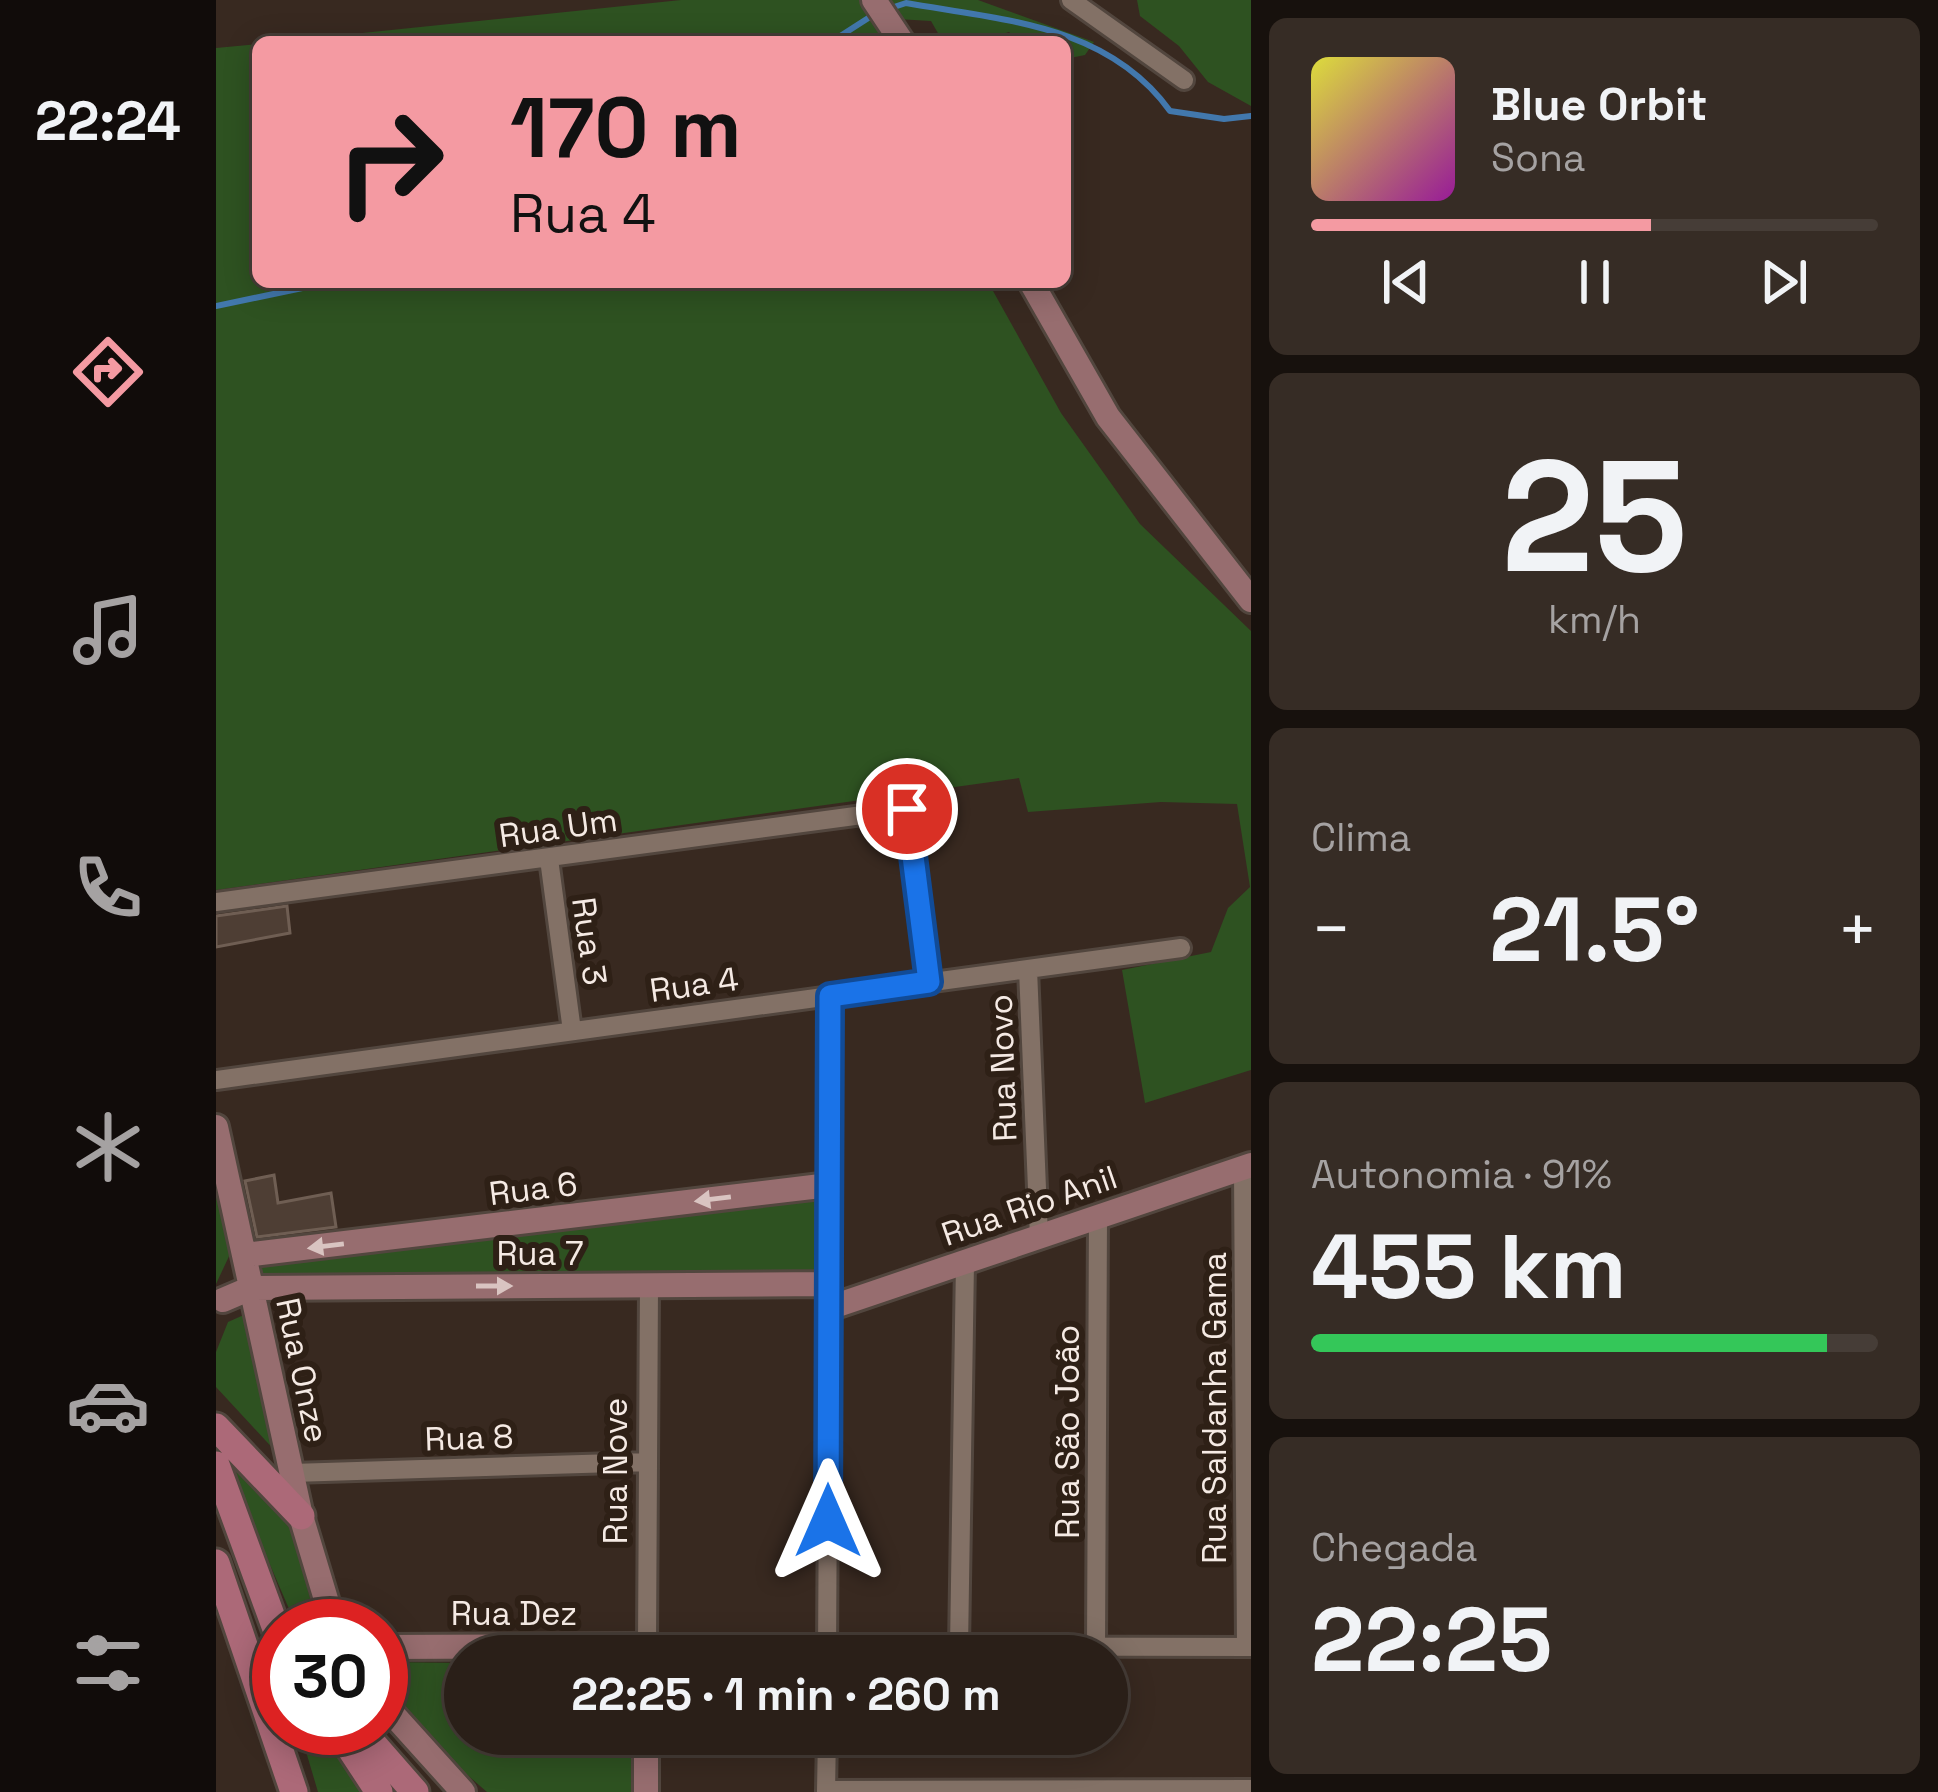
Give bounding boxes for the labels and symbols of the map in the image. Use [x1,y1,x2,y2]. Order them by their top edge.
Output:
pin [856,758,958,860]
street label: Rua Um [496,799,620,857]
street label: Rua 3 [562,894,616,988]
street label: Rua 4 [647,958,741,1012]
street label: Rua Novo [979,993,1027,1142]
street label: Rua Rio Anil [936,1156,1123,1256]
street label: Rua 6 [487,1163,580,1215]
one-way arrow [694,1190,731,1209]
street label: Rua 7 [496,1233,584,1275]
one-way arrow [307,1236,344,1255]
street label: Rua Saldanha Gama [1194,1252,1236,1564]
one-way arrow [476,1277,514,1296]
street label: Rua Onze [266,1294,338,1446]
street label: Rua São João [1047,1325,1089,1539]
street label: Rua Nove [595,1398,637,1544]
street label: Rua 8 [424,1415,514,1461]
position arrow [765,1458,891,1584]
street label: Rua Dez [451,1593,577,1635]
speed limit sign: 30 [252,1599,408,1755]

